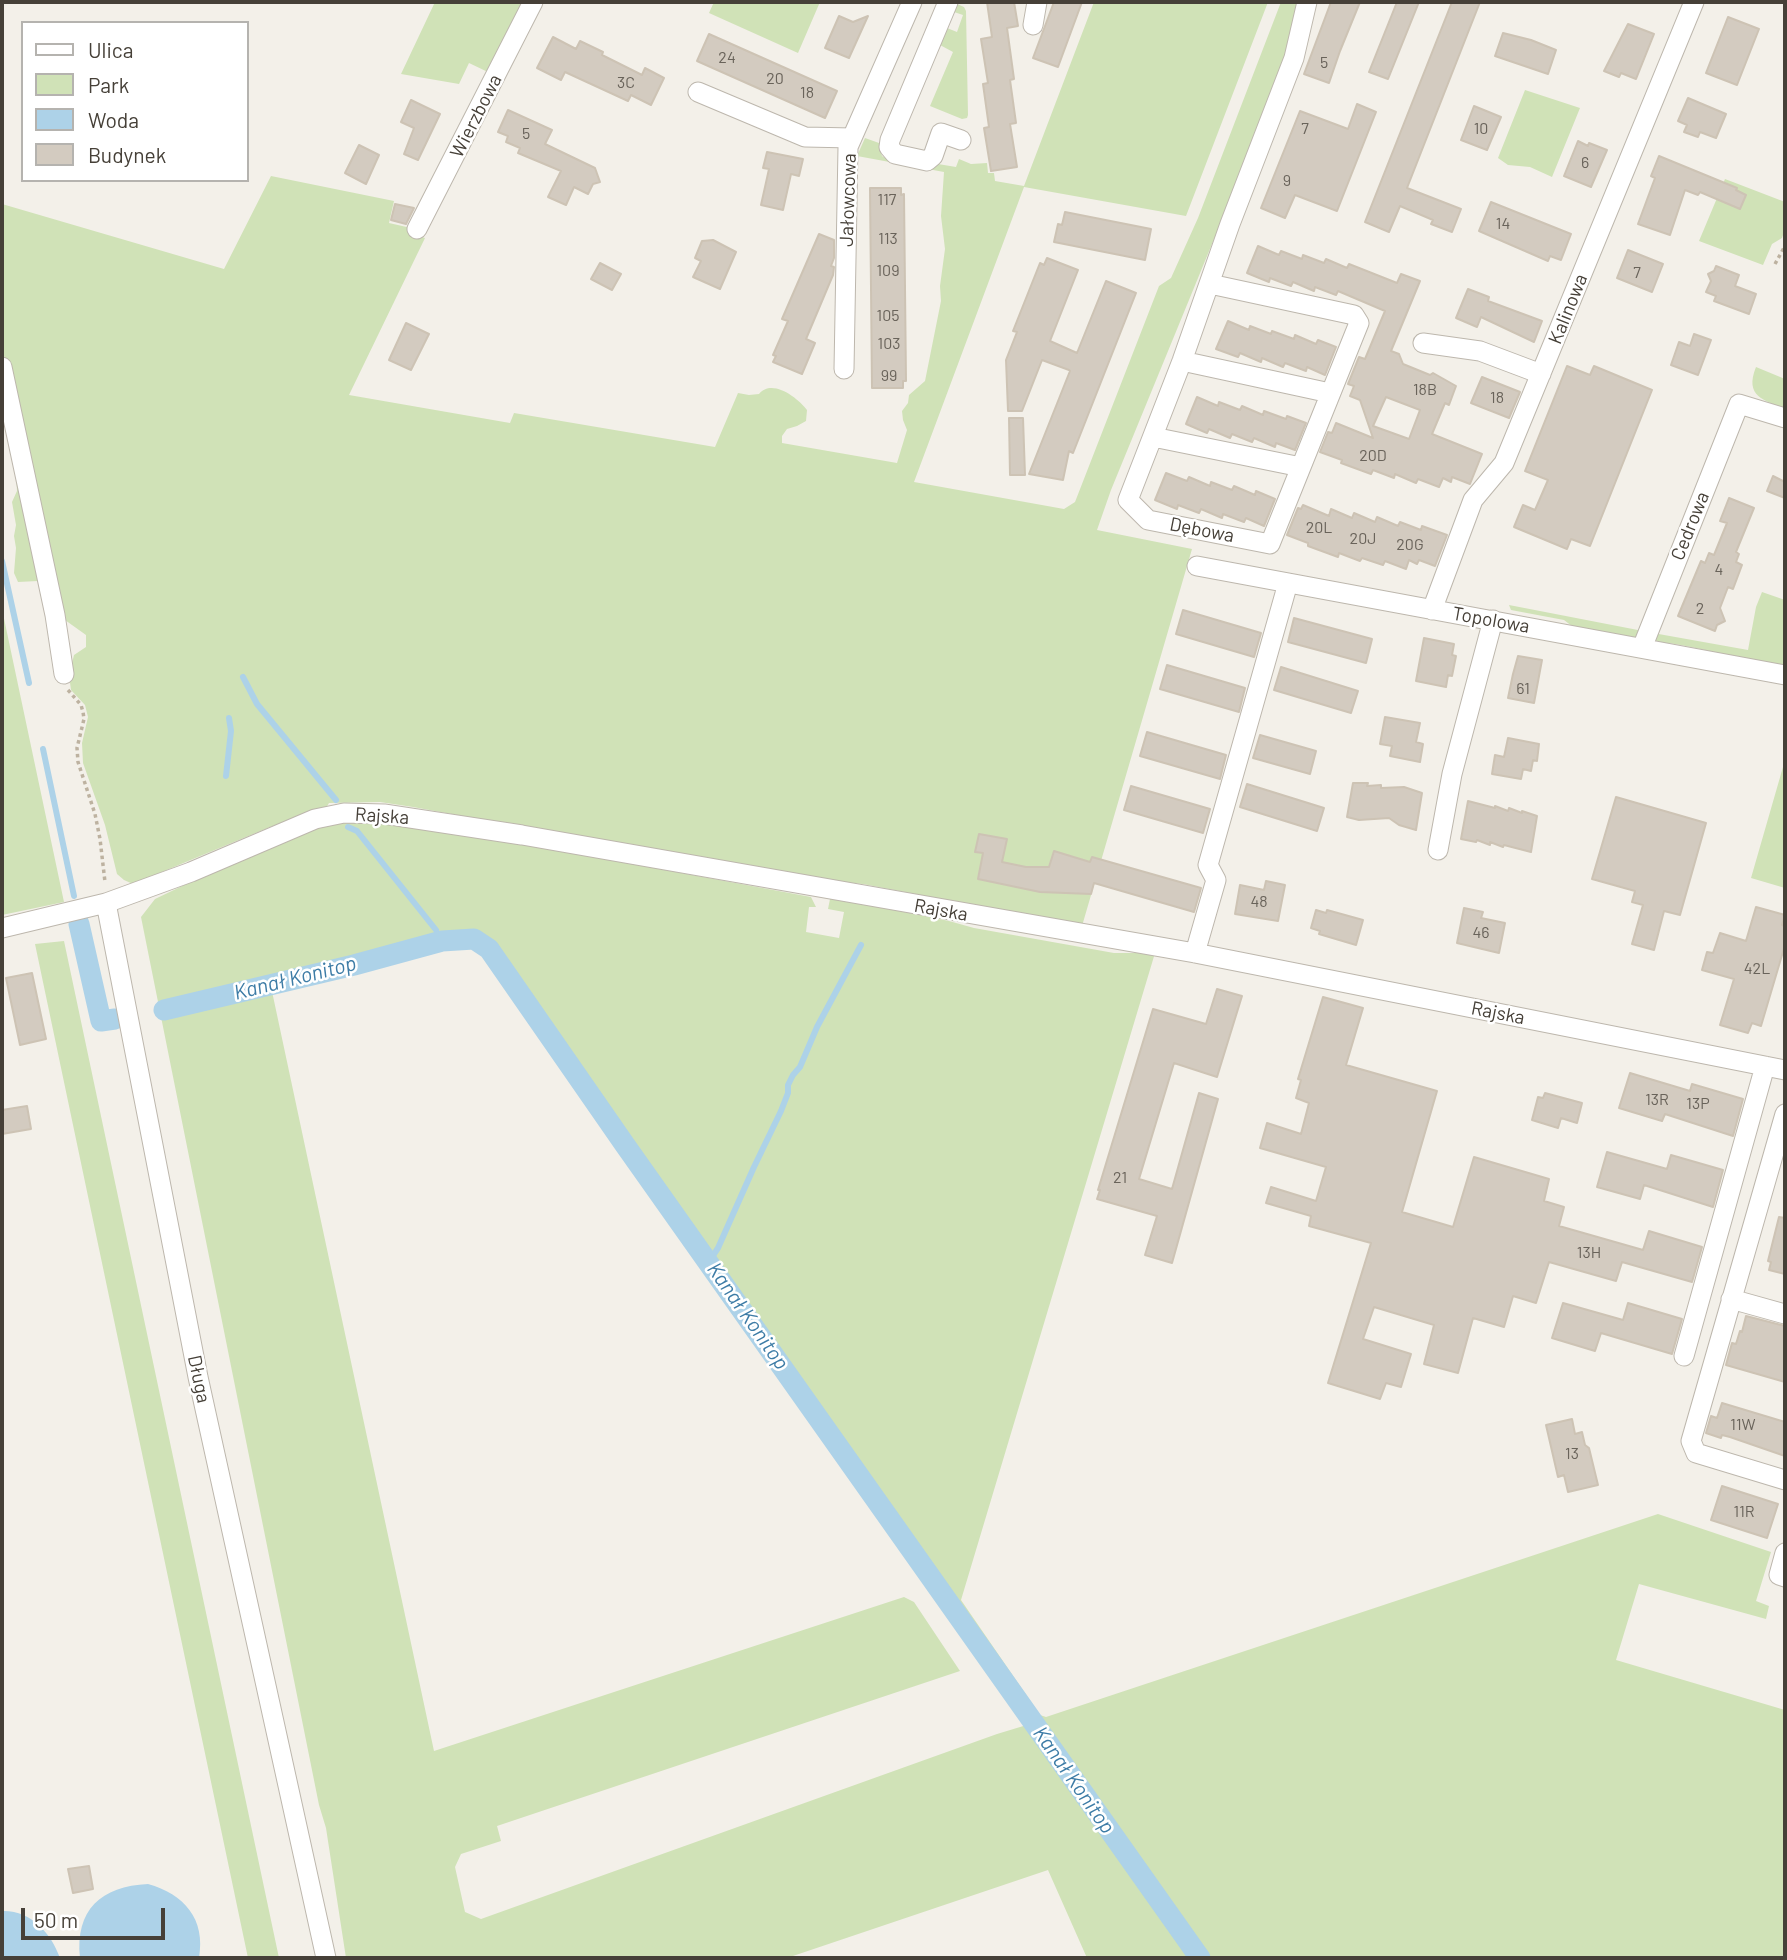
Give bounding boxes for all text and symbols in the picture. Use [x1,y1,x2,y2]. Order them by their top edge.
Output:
legend [21,21,248,182]
text: Ulica [88,37,133,62]
house number: 24 [718,48,736,68]
house number: 5 [1320,53,1328,73]
house number: 20 [766,69,784,89]
street label: Wierzbowa [445,71,507,161]
text: Park [88,72,129,97]
house number: 3C [617,73,635,93]
house number: 18 [800,83,814,103]
text: Woda [88,107,139,132]
house number: 7 [1301,119,1309,139]
house number: 10 [1474,119,1488,139]
house number: 5 [522,124,530,144]
text: Budynek [88,142,166,167]
street label: Jałowcowa [835,153,861,247]
house number: 6 [1581,153,1589,173]
house number: 9 [1283,171,1291,191]
house number: 117 [878,190,896,210]
house number: 14 [1496,214,1510,234]
house number: 113 [878,229,898,249]
house number: 109 [877,261,899,281]
house number: 7 [1633,263,1641,283]
street label: Kalinowa [1544,271,1592,347]
house number: 105 [877,306,899,326]
house number: 103 [878,334,900,354]
house number: 99 [881,366,897,386]
house number: 18B [1413,380,1437,400]
house number: 18 [1490,388,1504,408]
house number: 20D [1359,446,1387,466]
street label: Cedrowa [1666,488,1714,564]
street label: Dębowa [1168,513,1236,547]
house number: 20L [1306,518,1332,538]
house number: 20J [1350,529,1376,549]
house number: 20G [1396,535,1424,555]
house number: 4 [1715,560,1723,580]
house number: 2 [1696,599,1704,619]
street label: Topolowa [1451,602,1531,638]
house number: 61 [1516,679,1530,699]
street label: Rajska [354,803,410,829]
house number: 48 [1250,892,1268,912]
street label: Rajska [912,894,970,926]
house number: 46 [1472,923,1490,943]
water label: Kanał Konitop [231,951,359,1005]
house number: 42L [1744,959,1770,979]
street label: Rajska [1469,997,1527,1029]
house number: 13R [1645,1090,1669,1110]
house number: 13P [1686,1094,1710,1114]
house number: 21 [1113,1168,1127,1188]
house number: 13H [1577,1243,1601,1263]
water label: Kanał Konitop [702,1257,794,1375]
street label: Długa [183,1353,215,1405]
house number: 11W [1730,1415,1756,1435]
house number: 13 [1565,1444,1579,1464]
house number: 11R [1733,1502,1755,1522]
water label: Kanał Konitop [1028,1721,1120,1839]
scale bar [24,1894,168,1938]
text: 50 m [34,1907,78,1932]

